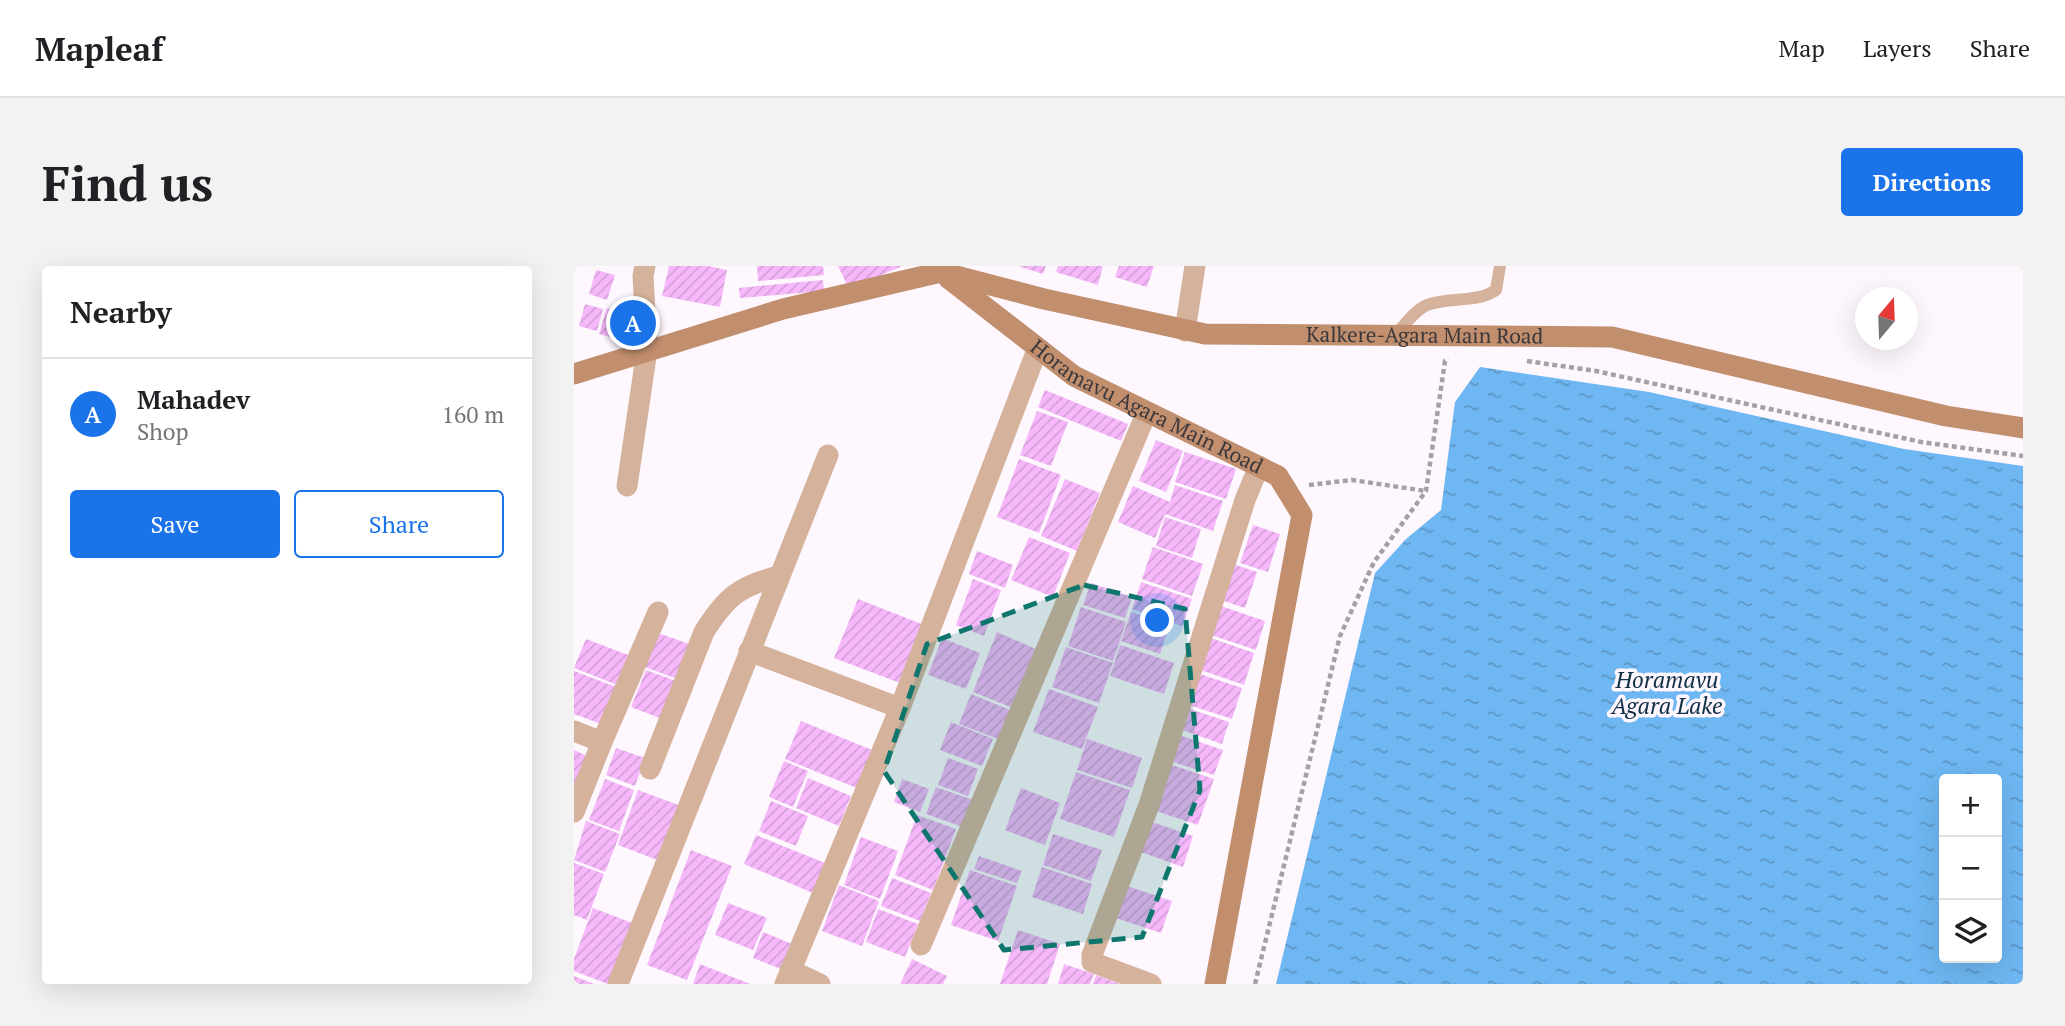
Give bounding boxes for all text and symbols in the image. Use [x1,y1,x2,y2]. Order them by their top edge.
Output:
text: Mapleaf [35,27,164,70]
text: Map [1778,32,1825,64]
text: Layers [1863,32,1932,64]
text: Share [1970,32,2030,64]
button: Directions [1841,148,2023,216]
text: Find us [42,150,213,215]
north arrow [1855,287,1918,350]
text: Nearby [70,292,172,332]
pin: A [610,297,656,349]
street label: Kalkere-Agara Main Road [1306,320,1544,349]
street label: Horamavu Agara Main Road [1025,332,1268,480]
text: Mahadev [137,382,250,416]
text: A [85,399,101,430]
text: 160 m [442,399,504,430]
text: Shop [137,416,189,447]
button: Save [70,490,280,558]
button: Share [294,490,504,558]
your location [1140,603,1174,637]
water label: Horamavu Agara Lake [1609,664,1723,721]
map controls [1939,774,2002,963]
button: + [1939,774,2002,837]
button: − [1939,837,2002,900]
button: layers [1939,900,2002,963]

